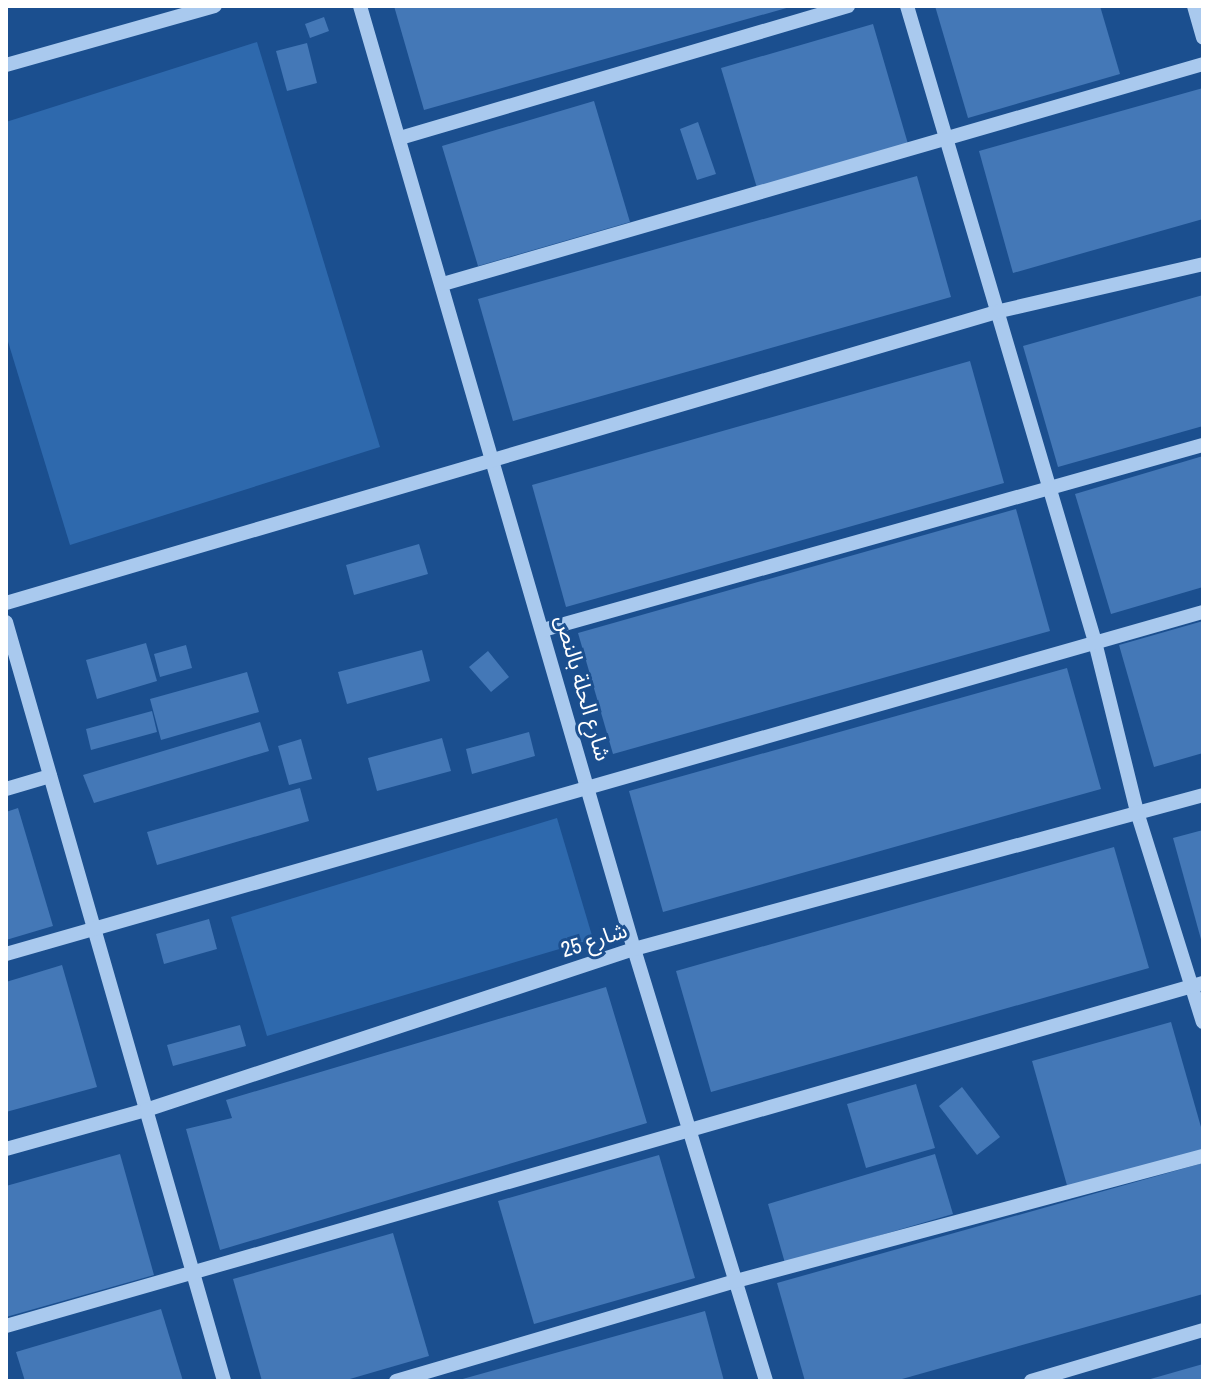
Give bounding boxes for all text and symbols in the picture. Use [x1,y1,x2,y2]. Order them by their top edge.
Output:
street label: شارع الحلة بالنص [550,612,616,764]
street label: شارع 25 [558,917,630,963]

